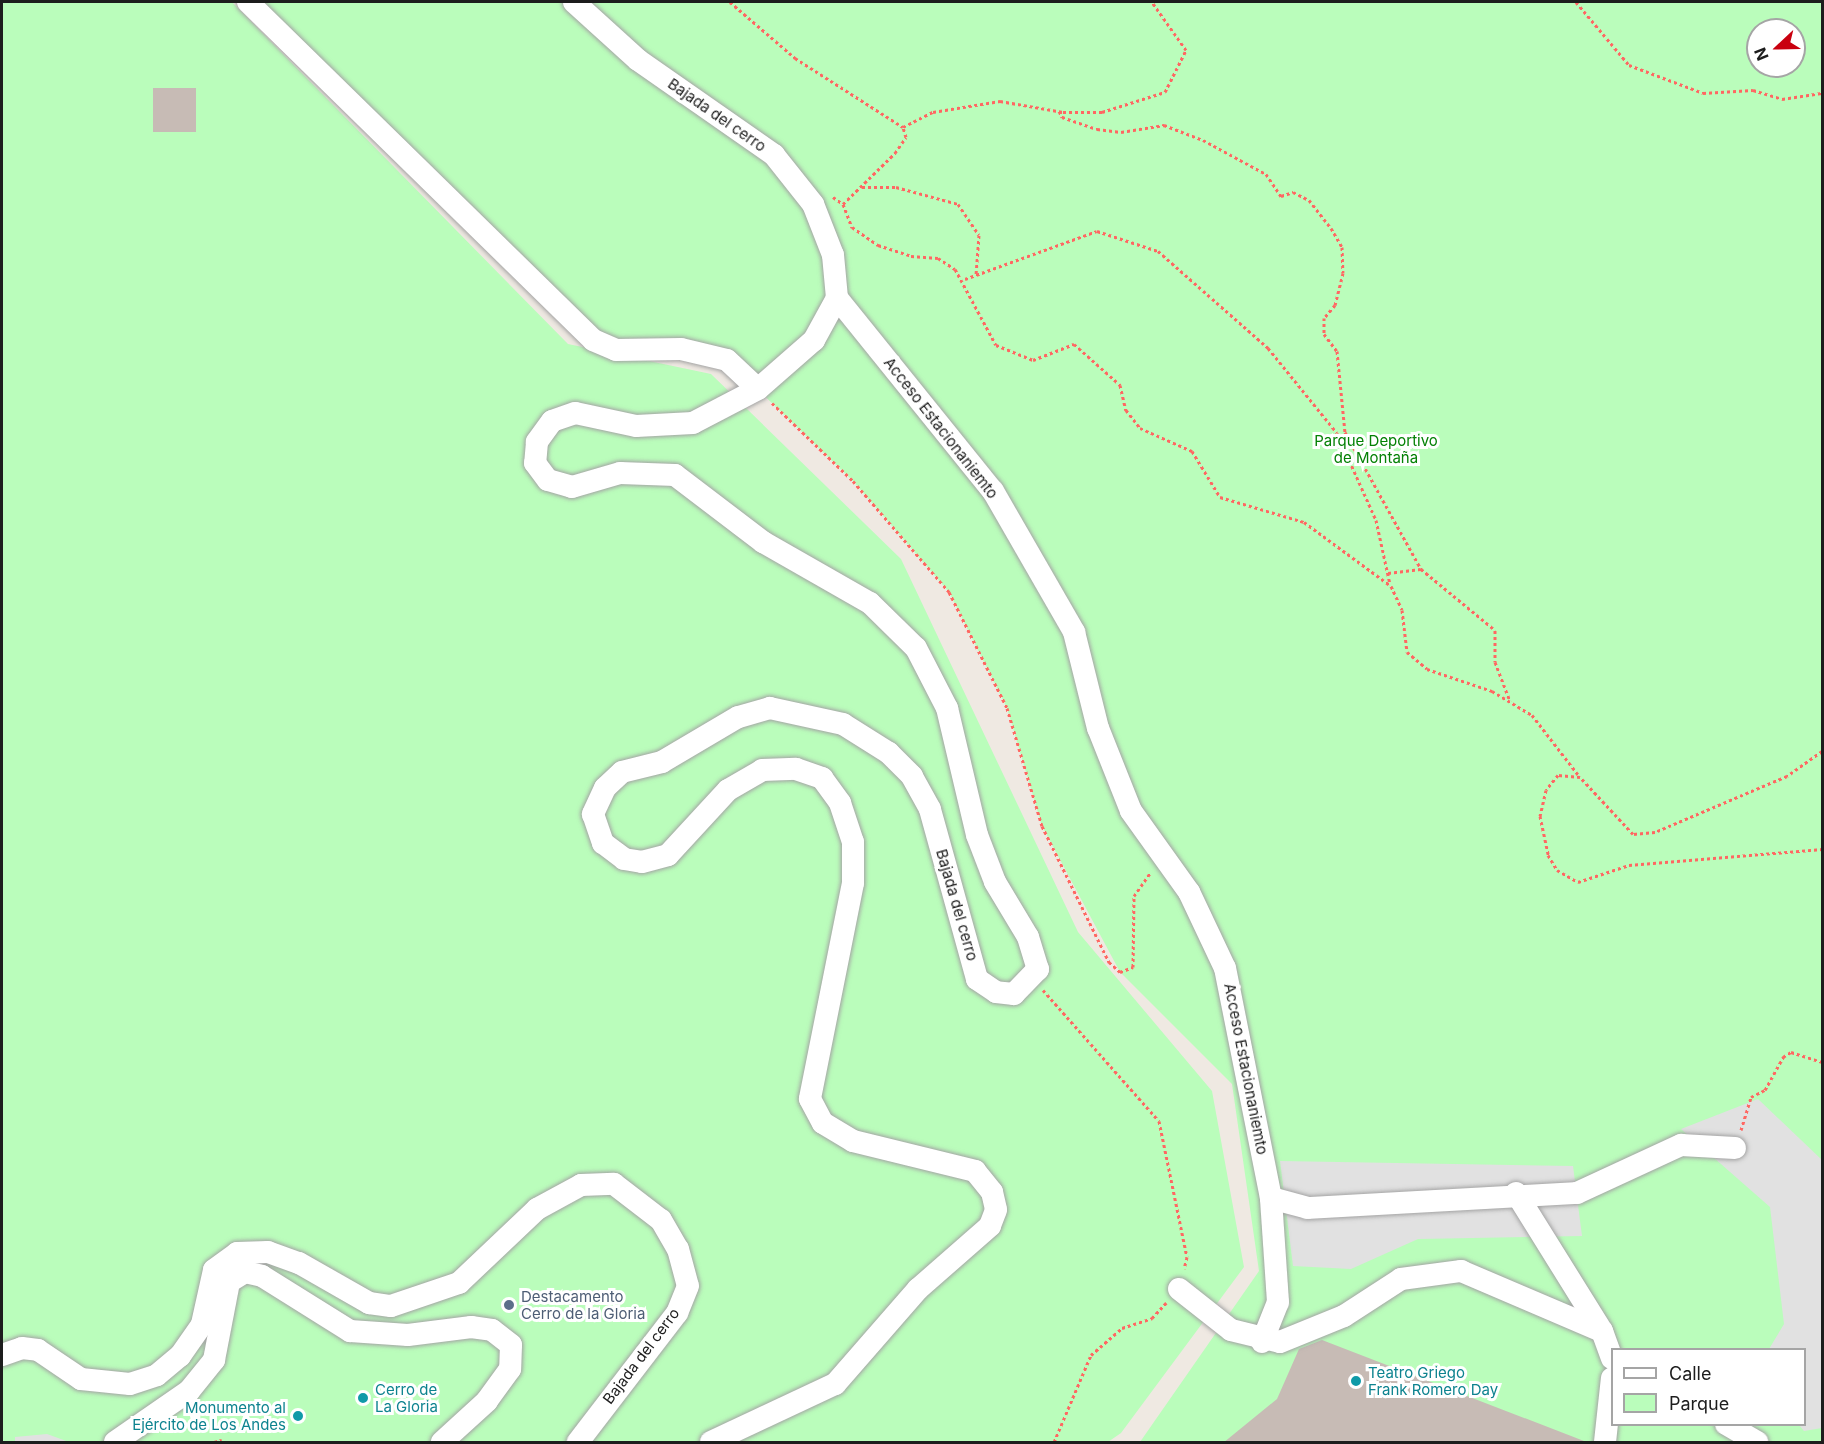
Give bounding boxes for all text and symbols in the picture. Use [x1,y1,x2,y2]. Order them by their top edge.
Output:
north arrow [1746,18,1806,78]
text: N [1750,45,1773,63]
street label: Bajada del cerro [665,75,769,155]
street label: Acceso Estacionaniemto [880,354,1002,502]
park label: Parque Deportivo de Montaña [1314,431,1438,466]
street label: Bajada del cerro [932,847,982,963]
street label: Acceso Estacionaniemto [1221,982,1271,1156]
place label: Destacamento Cerro de la Gloria [521,1287,645,1322]
marker: Destacamento Cerro de la Gloria [502,1298,516,1312]
street label: Bajada del cerro [599,1304,683,1408]
legend [1611,1348,1806,1426]
place label: Teatro Griego Frank Romero Day [1368,1363,1498,1398]
text: Calle [1669,1363,1711,1384]
marker: Teatro Griego Frank Romero Day [1349,1374,1363,1388]
place label: Cerro de La Gloria [375,1380,438,1415]
marker: Cerro de La Gloria [356,1391,370,1405]
text: Parque [1669,1393,1729,1414]
place label: Monumento al Ejército de Los Andes [132,1398,286,1433]
marker: Monumento al Ejército de Los Andes [291,1409,305,1423]

